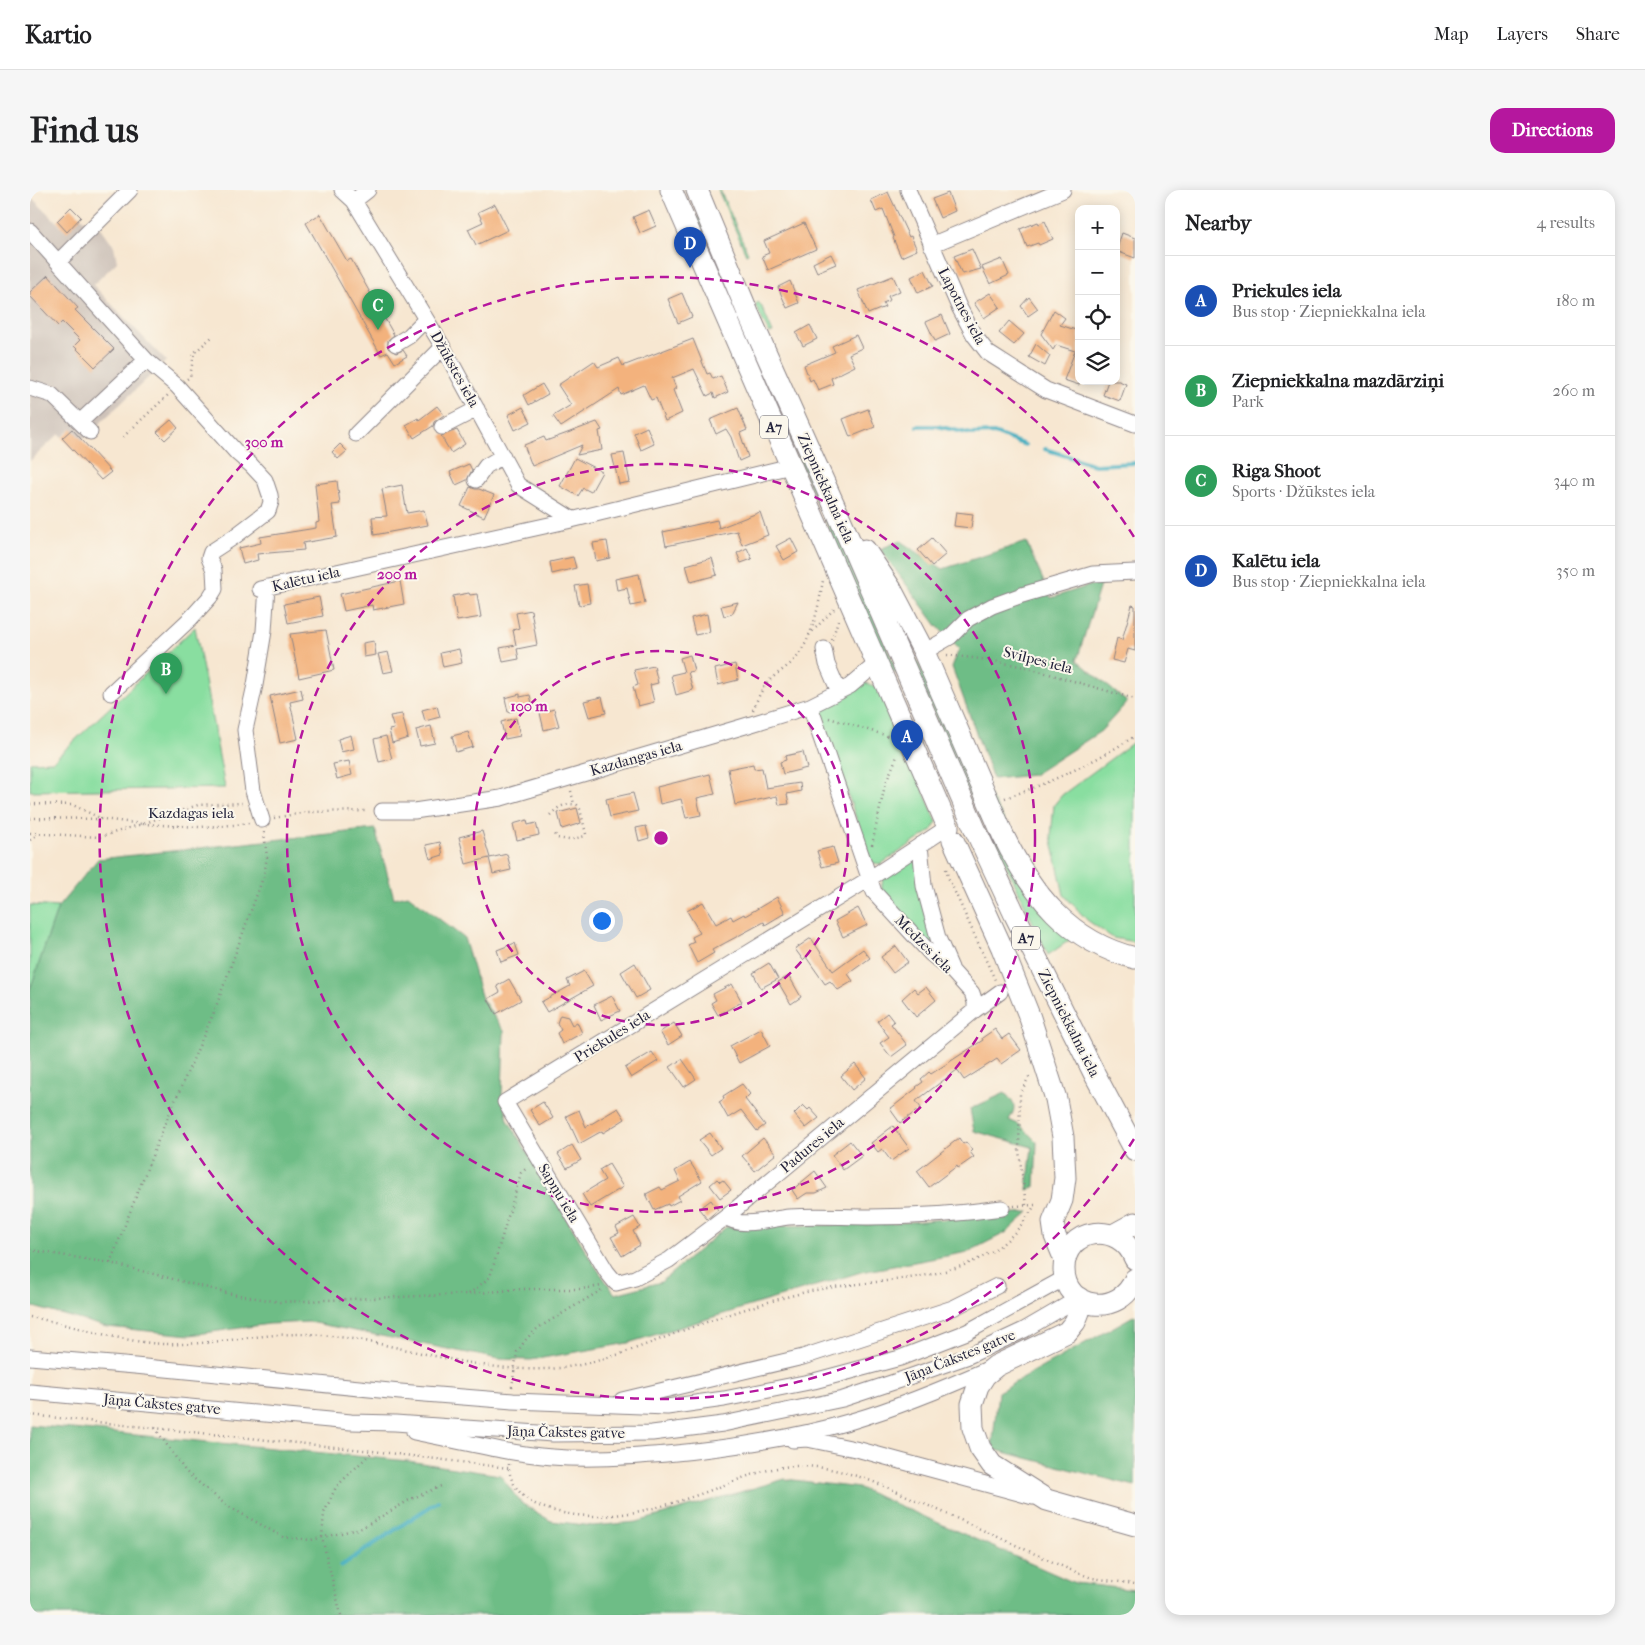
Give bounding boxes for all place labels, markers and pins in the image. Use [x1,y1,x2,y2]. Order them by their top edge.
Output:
pin: D [674,227,706,268]
pin: C [362,289,394,330]
pin: B [150,653,182,694]
pin: A [891,720,923,761]
centre of rings [652,829,670,847]

